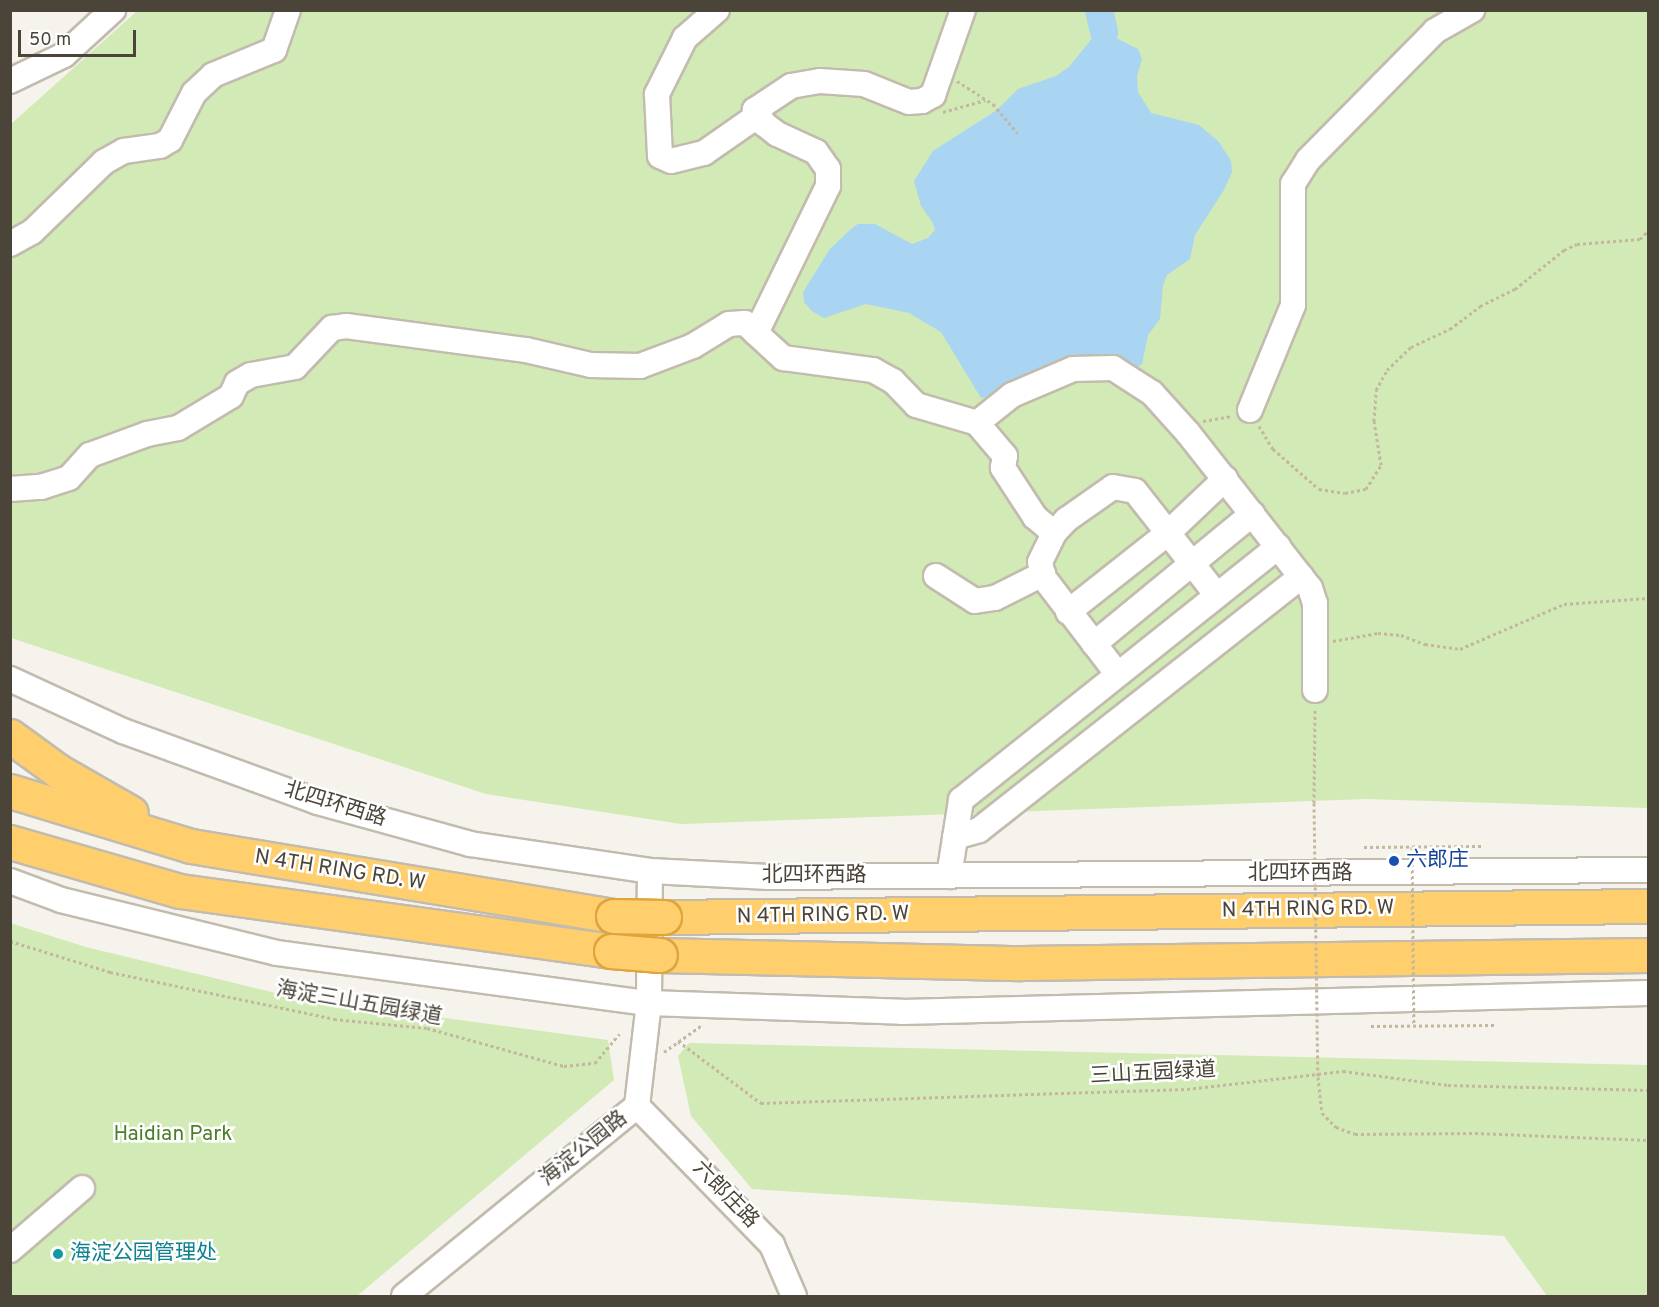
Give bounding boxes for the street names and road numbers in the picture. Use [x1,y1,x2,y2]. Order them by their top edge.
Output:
street label: 北四环西路 [281,778,389,832]
street label: N 4TH RING RD. W [253,845,427,897]
street label: 北四环西路 [1248,861,1352,887]
street label: 北四环西路 [762,863,866,889]
street label: N 4TH RING RD. W [1221,896,1395,924]
street label: N 4TH RING RD. W [736,902,910,930]
street label: 海淀三山五园绿道 [274,977,444,1031]
street label: 三山五园绿道 [1089,1058,1217,1090]
street label: 海淀公园路 [535,1106,633,1192]
street label: 六郎庄路 [687,1156,763,1234]

